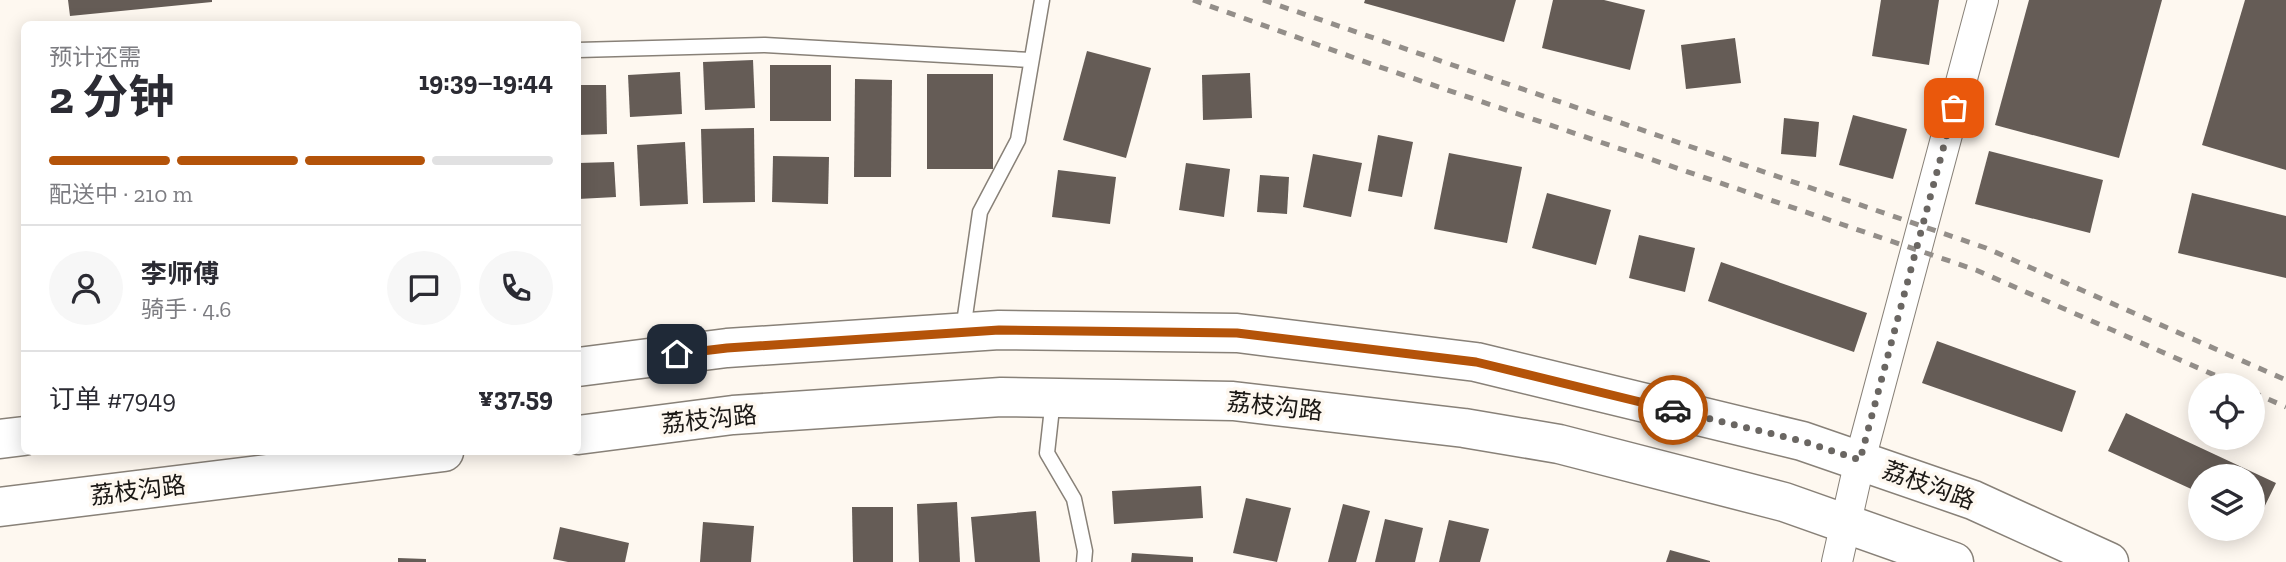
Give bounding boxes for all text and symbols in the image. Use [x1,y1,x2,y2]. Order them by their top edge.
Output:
text: 预计还需 [49,43,141,71]
text: 19:39–19:44 [419,65,553,97]
text: 2 分钟 [49,70,174,125]
pin [1924,78,1984,138]
icon: bag [1935,89,1973,127]
text: 配送中 · 210 m [49,180,193,208]
button: person [49,251,123,325]
button: chat [387,251,461,325]
button: phone [479,251,553,325]
text: 李师傅 [141,258,219,290]
text: 骑手 · 4.6 [141,295,232,323]
pin [647,324,707,384]
icon: home [658,335,696,373]
map controls [2188,373,2265,541]
button: locate [2188,373,2265,450]
courier [1638,375,1708,445]
text: ¥37.59 [478,381,553,413]
text: 订单 #7949 [49,383,176,415]
street label: 荔枝沟路 [1226,387,1324,425]
icon: car [1654,391,1692,429]
street label: 荔枝沟路 [660,400,758,438]
street label: 荔枝沟路 [1879,455,1979,515]
button: layers [2188,464,2265,541]
street label: 荔枝沟路 [89,470,187,510]

